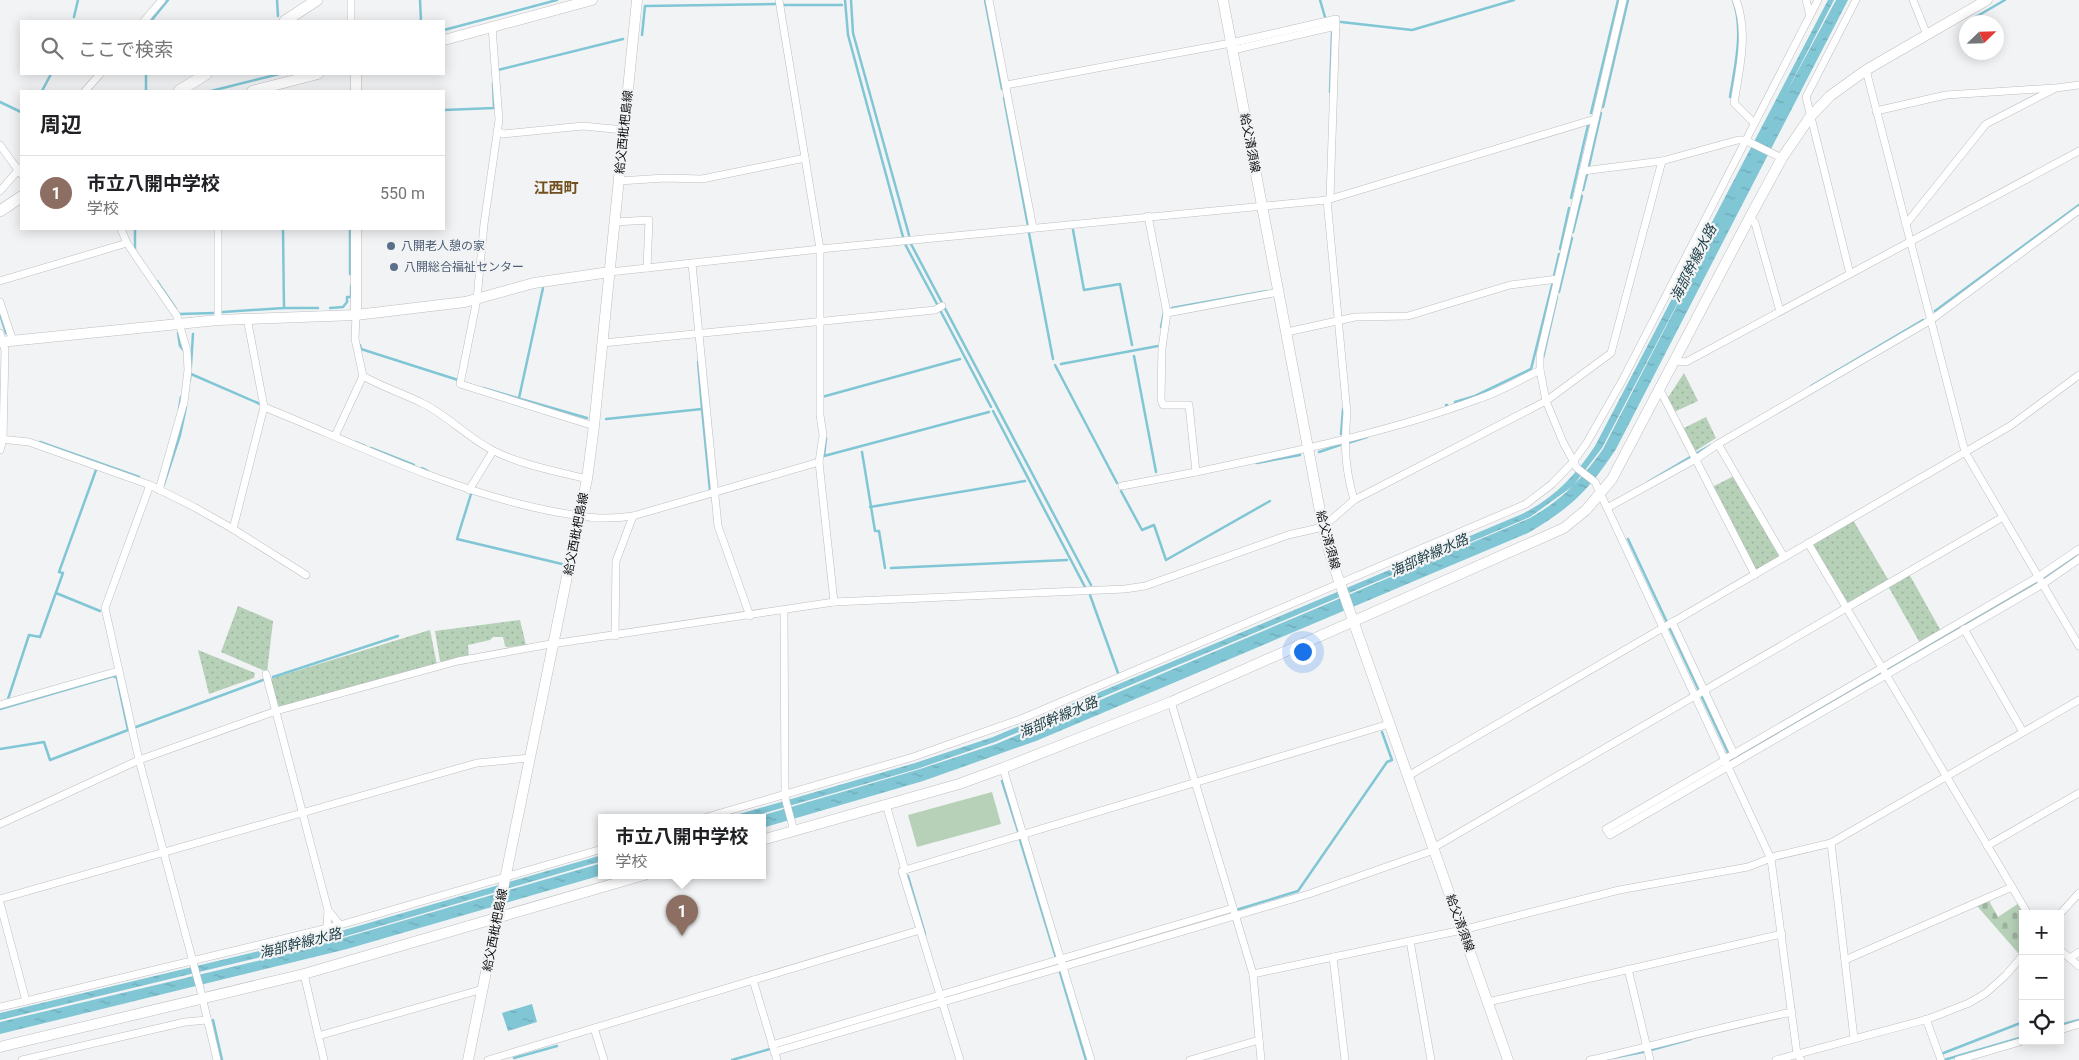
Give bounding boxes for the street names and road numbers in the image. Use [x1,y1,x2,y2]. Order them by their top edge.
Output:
street label: 給父西枇杷島線 [613,89,635,175]
street label: 給父清須線 [1237,112,1263,174]
street label: 給父西枇杷島線 [561,491,591,577]
street label: 給父清須線 [1313,509,1343,571]
street label: 給父西枇杷島線 [480,887,510,973]
street label: 給父清須線 [1443,892,1477,954]

